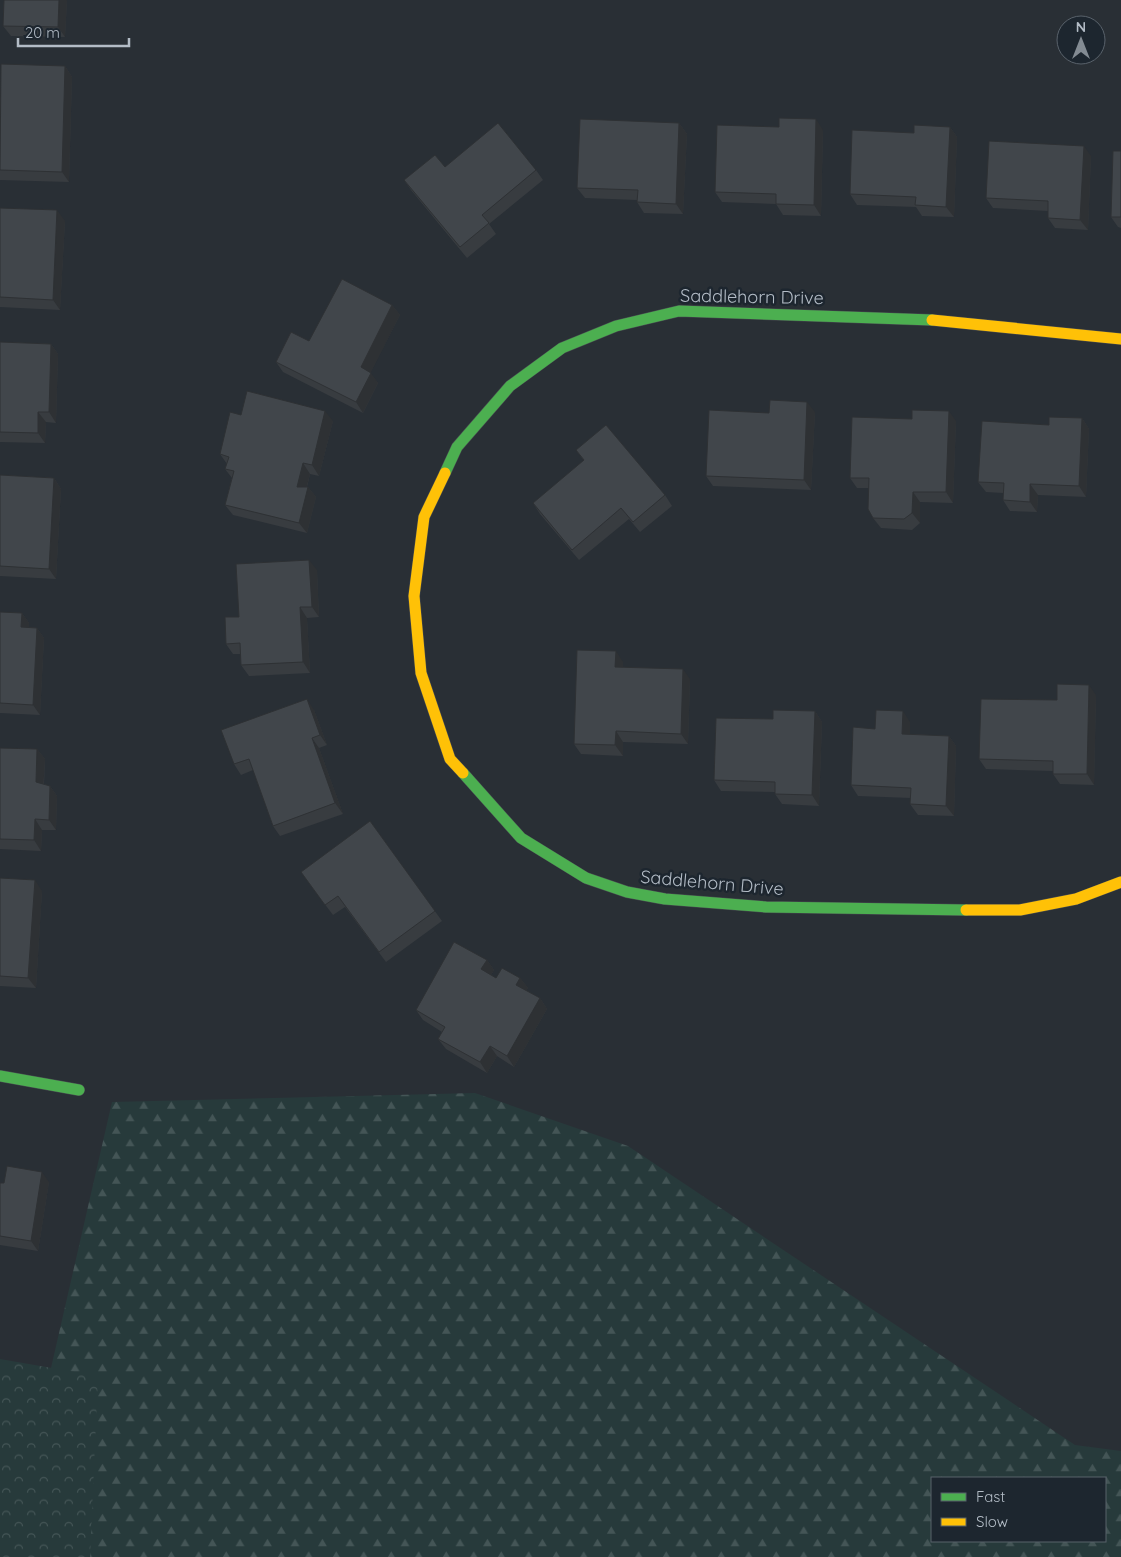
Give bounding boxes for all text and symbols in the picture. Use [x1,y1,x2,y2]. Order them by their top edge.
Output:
scale bar [18,15,129,47]
north arrow [1056,15,1106,65]
text: N [1076,18,1086,36]
text: 20 m [25,23,60,42]
street label: Saddlehorn Drive [680,284,824,309]
street label: Saddlehorn Drive [639,865,785,900]
legend [931,1477,1106,1542]
text: Fast [976,1487,1005,1506]
text: Slow [976,1512,1008,1531]

